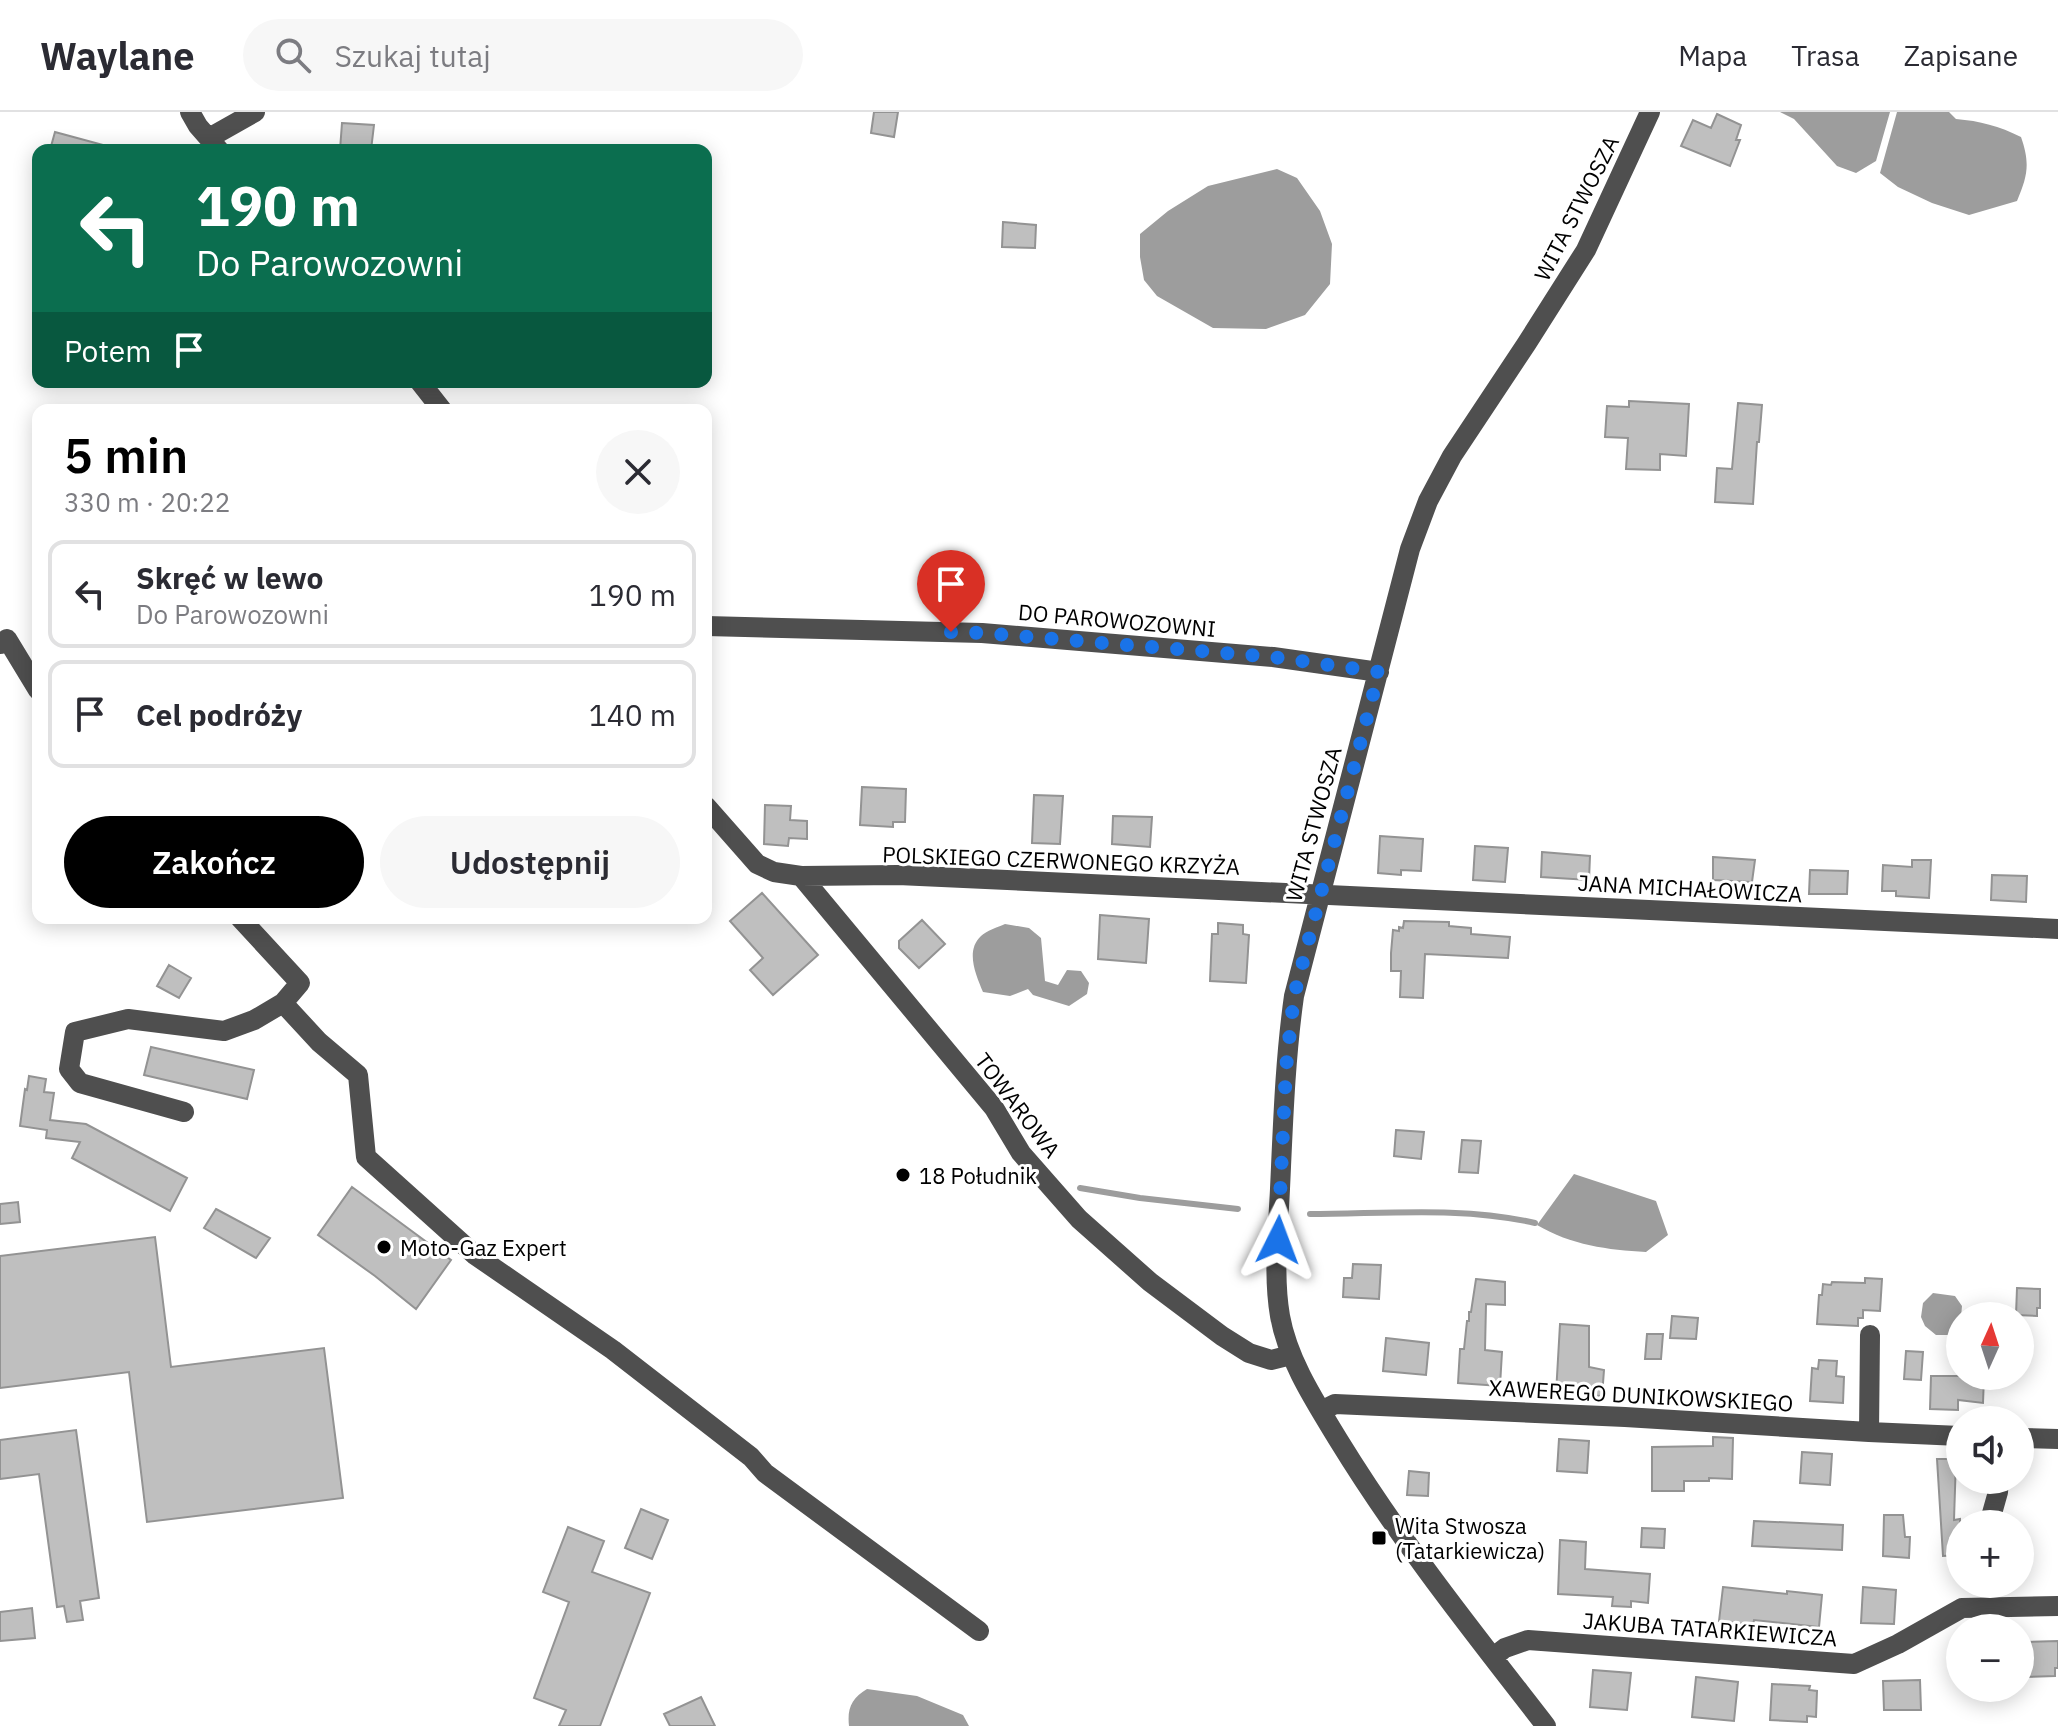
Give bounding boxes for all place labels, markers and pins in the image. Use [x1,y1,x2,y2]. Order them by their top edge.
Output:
pin [917,550,985,632]
place label: 18 Południk [919,1161,1037,1190]
marker: 18 Południk [894,1166,912,1184]
place label: Moto-Gaz Expert [400,1233,567,1262]
marker: Moto-Gaz Expert [375,1238,393,1256]
place label: Wita Stwosza (Tatarkiewicza) [1395,1511,1545,1565]
marker: Wita Stwosza (Tatarkiewicza) [1370,1529,1388,1547]

